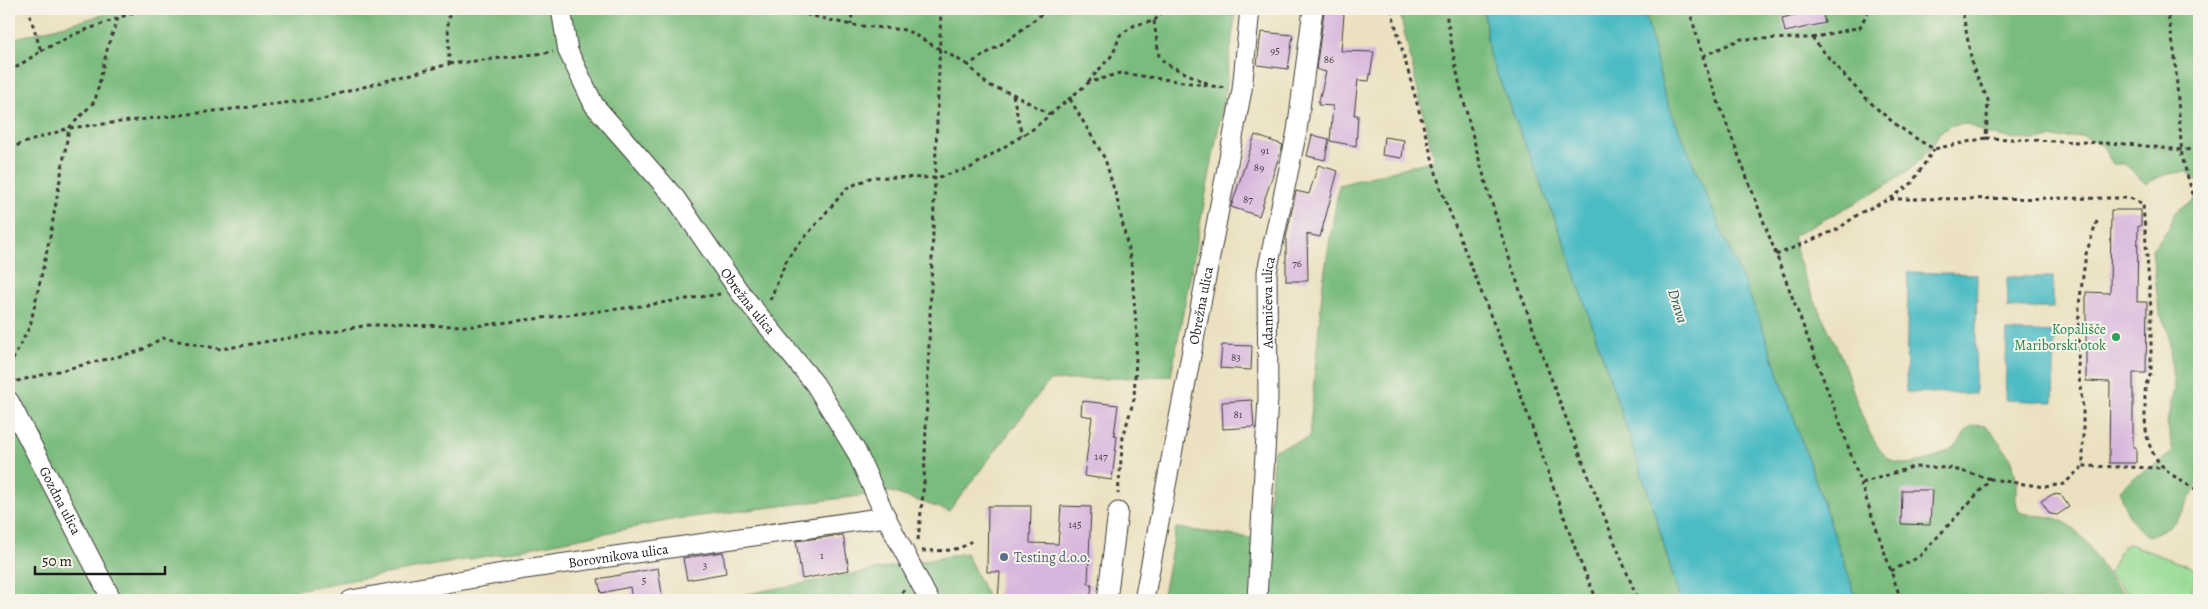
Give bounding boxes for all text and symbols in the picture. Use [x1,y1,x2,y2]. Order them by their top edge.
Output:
house number: 95 [1270,43,1280,58]
house number: 86 [1324,52,1334,67]
house number: 91 [1261,143,1270,158]
house number: 89 [1254,160,1264,175]
house number: 87 [1243,192,1253,207]
street label: Adamičeva ulica [1257,254,1280,350]
house number: 76 [1292,256,1302,271]
street label: Obrežna ulica [716,264,780,338]
street label: Obrežna ulica [1184,264,1217,346]
water label: Drava [1663,286,1693,326]
place label: Kopališče Mariborski otok [2014,320,2106,355]
marker: Kopališče Mariborski otok [2110,331,2122,343]
house number: 83 [1231,350,1241,365]
house number: 81 [1233,407,1243,422]
house number: 147 [1094,449,1108,464]
street label: Gozdna ulica [35,463,86,538]
house number: 145 [1068,517,1082,532]
street label: Borovnikova ulica [567,539,670,572]
scale bar [35,544,165,576]
house number: 1 [820,548,824,563]
place label: Testing d.o.o. [1014,548,1091,567]
text: 50 m [42,551,72,571]
marker: Testing d.o.o. [998,551,1010,563]
house number: 3 [703,558,707,573]
house number: 5 [642,573,647,588]

